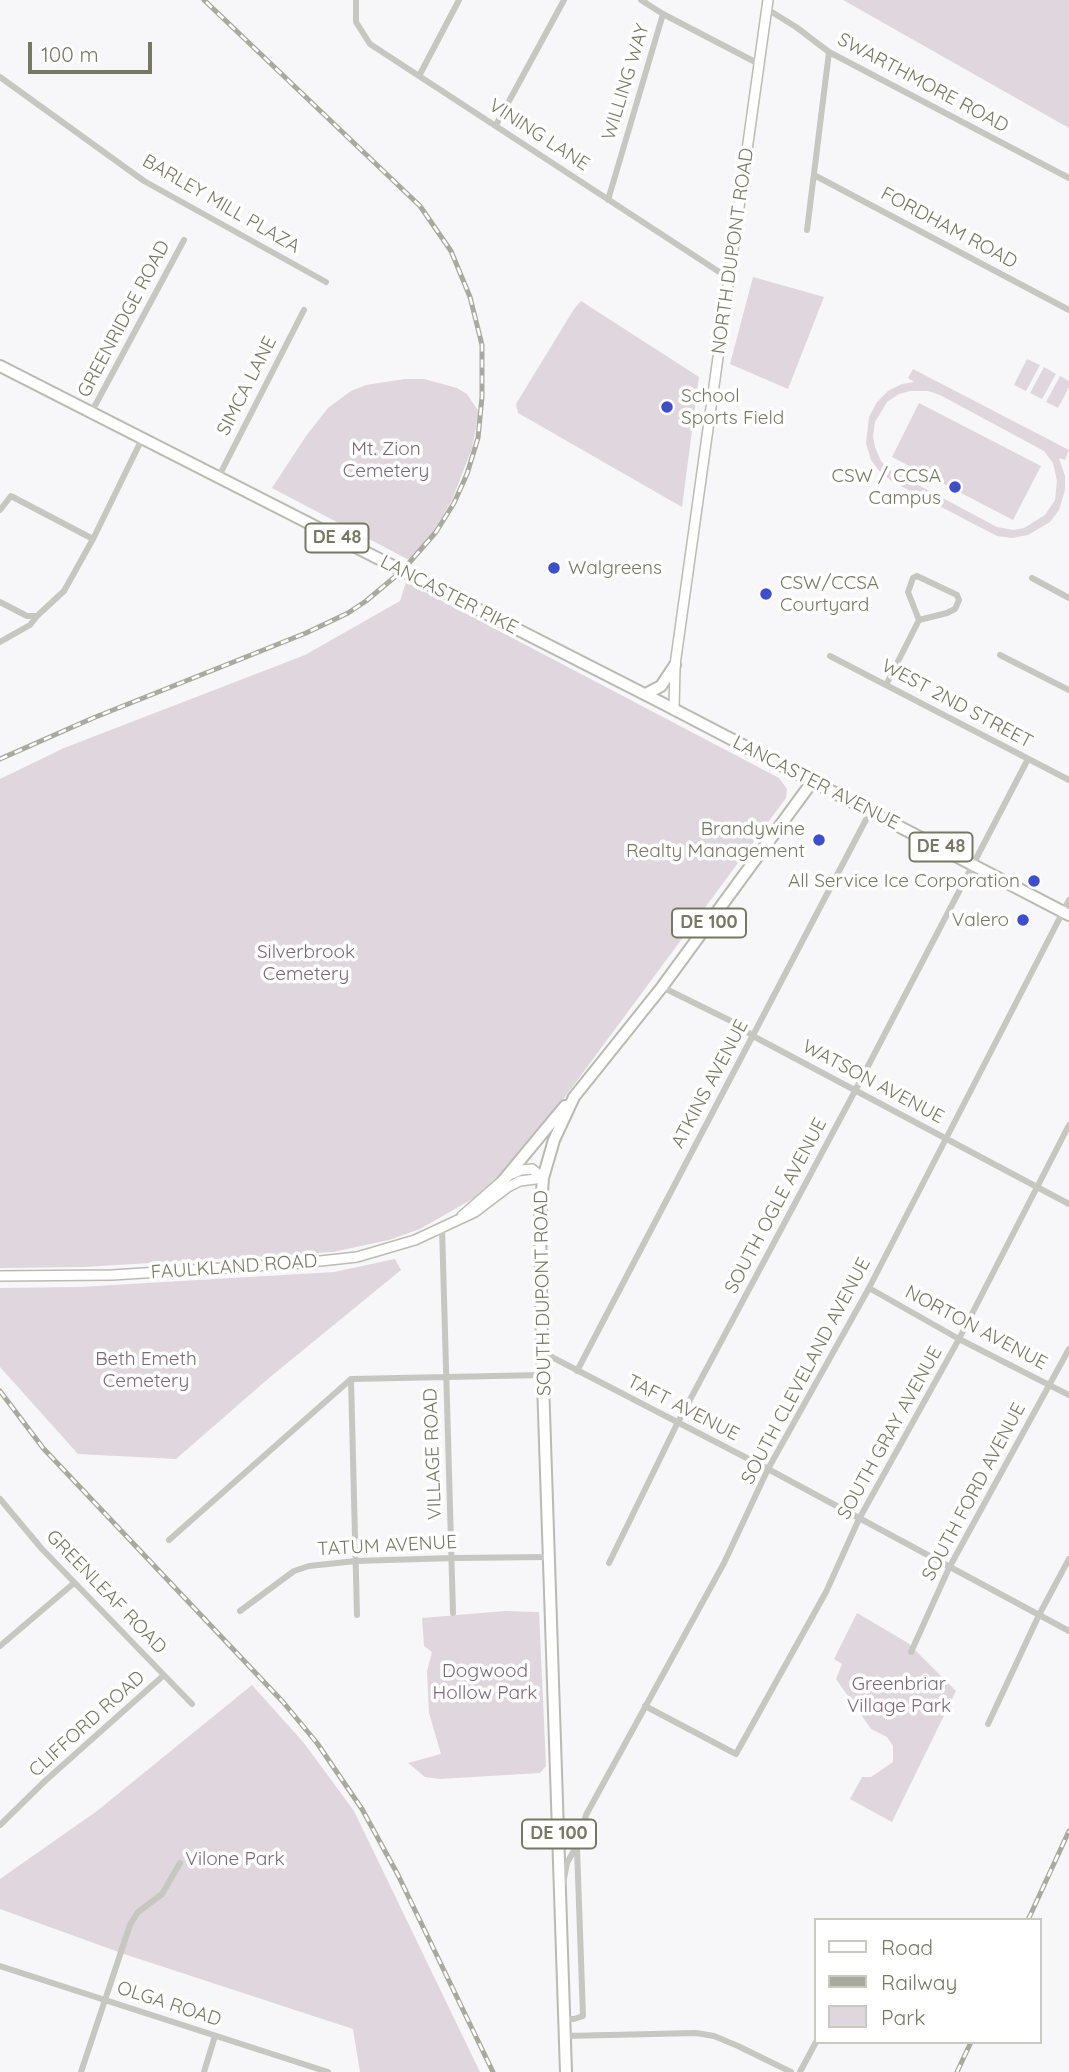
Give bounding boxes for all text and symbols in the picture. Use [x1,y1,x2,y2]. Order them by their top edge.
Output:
street label: WILLING WAY [598,21,654,143]
scale bar [32,28,156,72]
street label: SWARTHMORE ROAD [834,28,1012,138]
text: 100 m [41,41,99,67]
street label: VINING LANE [484,94,594,176]
street label: NORTH DUPONT ROAD [707,147,759,355]
street label: BARLEY MILL PLAZA [138,150,304,258]
street label: FORDHAM ROAD [877,182,1021,274]
street label: GREENRIDGE ROAD [73,237,175,401]
street label: SIMCA LANE [212,333,282,439]
place label: School Sports Field [681,385,784,429]
marker: School Sports Field [659,399,675,415]
park label: Mt. Zion Cemetery [343,438,429,482]
place label: CSW / CCSA Campus [831,465,941,509]
marker: CSW / CCSA Campus [947,479,963,495]
road number: DE 48 [306,524,368,552]
street label: LANCASTER PIKE [376,550,522,640]
place label: Walgreens [568,557,662,579]
marker: Walgreens [546,560,562,576]
place label: CSW/CCSA Courtyard [780,572,879,616]
marker: CSW/CCSA Courtyard [758,586,774,602]
street label: WEST 2ND STREET [878,655,1036,753]
street label: LANCASTER AVENUE [729,731,903,835]
place label: Brandywine Realty Management [626,818,805,862]
marker: Brandywine Realty Management [811,832,827,848]
road number: DE 48 [909,832,972,862]
place label: All Service Ice Corporation [788,870,1020,892]
marker: All Service Ice Corporation [1026,873,1042,889]
road number: DE 100 [672,908,746,938]
place label: Valero [952,909,1009,931]
marker: Valero [1015,912,1031,928]
park label: Silverbrook Cemetery [257,941,355,985]
street label: ATKINS AVENUE [667,1016,753,1152]
street label: WATSON AVENUE [798,1035,948,1129]
street label: SOUTH OGLE AVENUE [720,1115,832,1297]
street label: SOUTH DUPONT ROAD [530,1190,556,1396]
street label: FAULKLAND ROAD [150,1250,318,1284]
street label: SOUTH CLEVELAND AVENUE [737,1254,875,1488]
street label: NORTON AVENUE [901,1281,1051,1375]
street label: SOUTH GRAY AVENUE [833,1342,947,1524]
park label: Beth Emeth Cemetery [95,1348,197,1392]
street label: TAFT AVENUE [623,1370,743,1446]
street label: VILLAGE ROAD [419,1388,447,1520]
street label: SOUTH FORD AVENUE [917,1399,1031,1585]
street label: GREENLEAF ROAD [41,1525,171,1659]
street label: TATUM AVENUE [317,1531,457,1561]
park label: Dogwood Hollow Park [433,1660,537,1704]
street label: CLIFFORD ROAD [24,1666,150,1782]
park label: Greenbriar Village Park [847,1673,951,1717]
road number: DE 100 [522,1820,596,1848]
park label: Vilone Park [185,1848,285,1870]
legend [814,1918,1041,2044]
text: Road [881,1934,933,1960]
text: Railway [881,1969,957,1995]
street label: OLGA ROAD [114,1976,224,2032]
text: Park [881,2004,925,2030]

